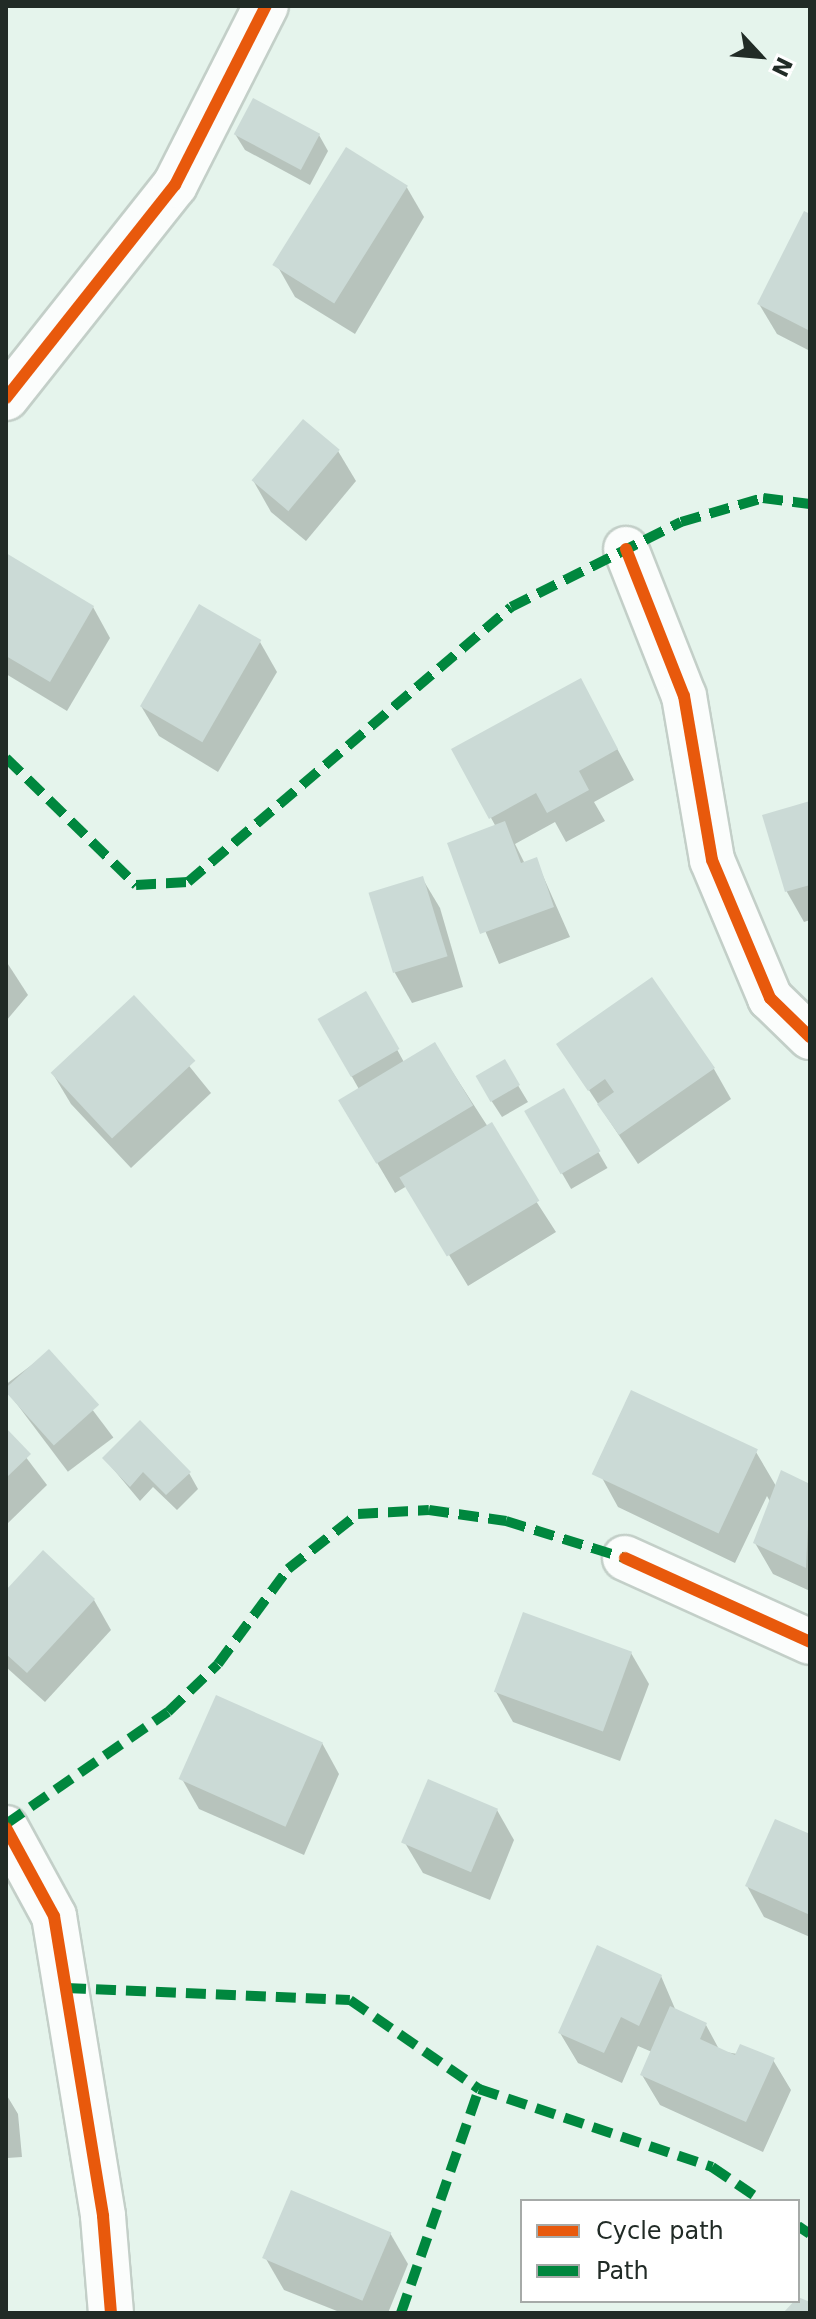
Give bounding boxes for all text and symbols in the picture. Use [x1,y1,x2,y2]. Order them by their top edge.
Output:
north arrow [720,16,800,96]
text: N [767,53,797,80]
legend [520,2199,800,2303]
text: Cycle path [596,2217,724,2245]
text: Path [596,2257,649,2285]

